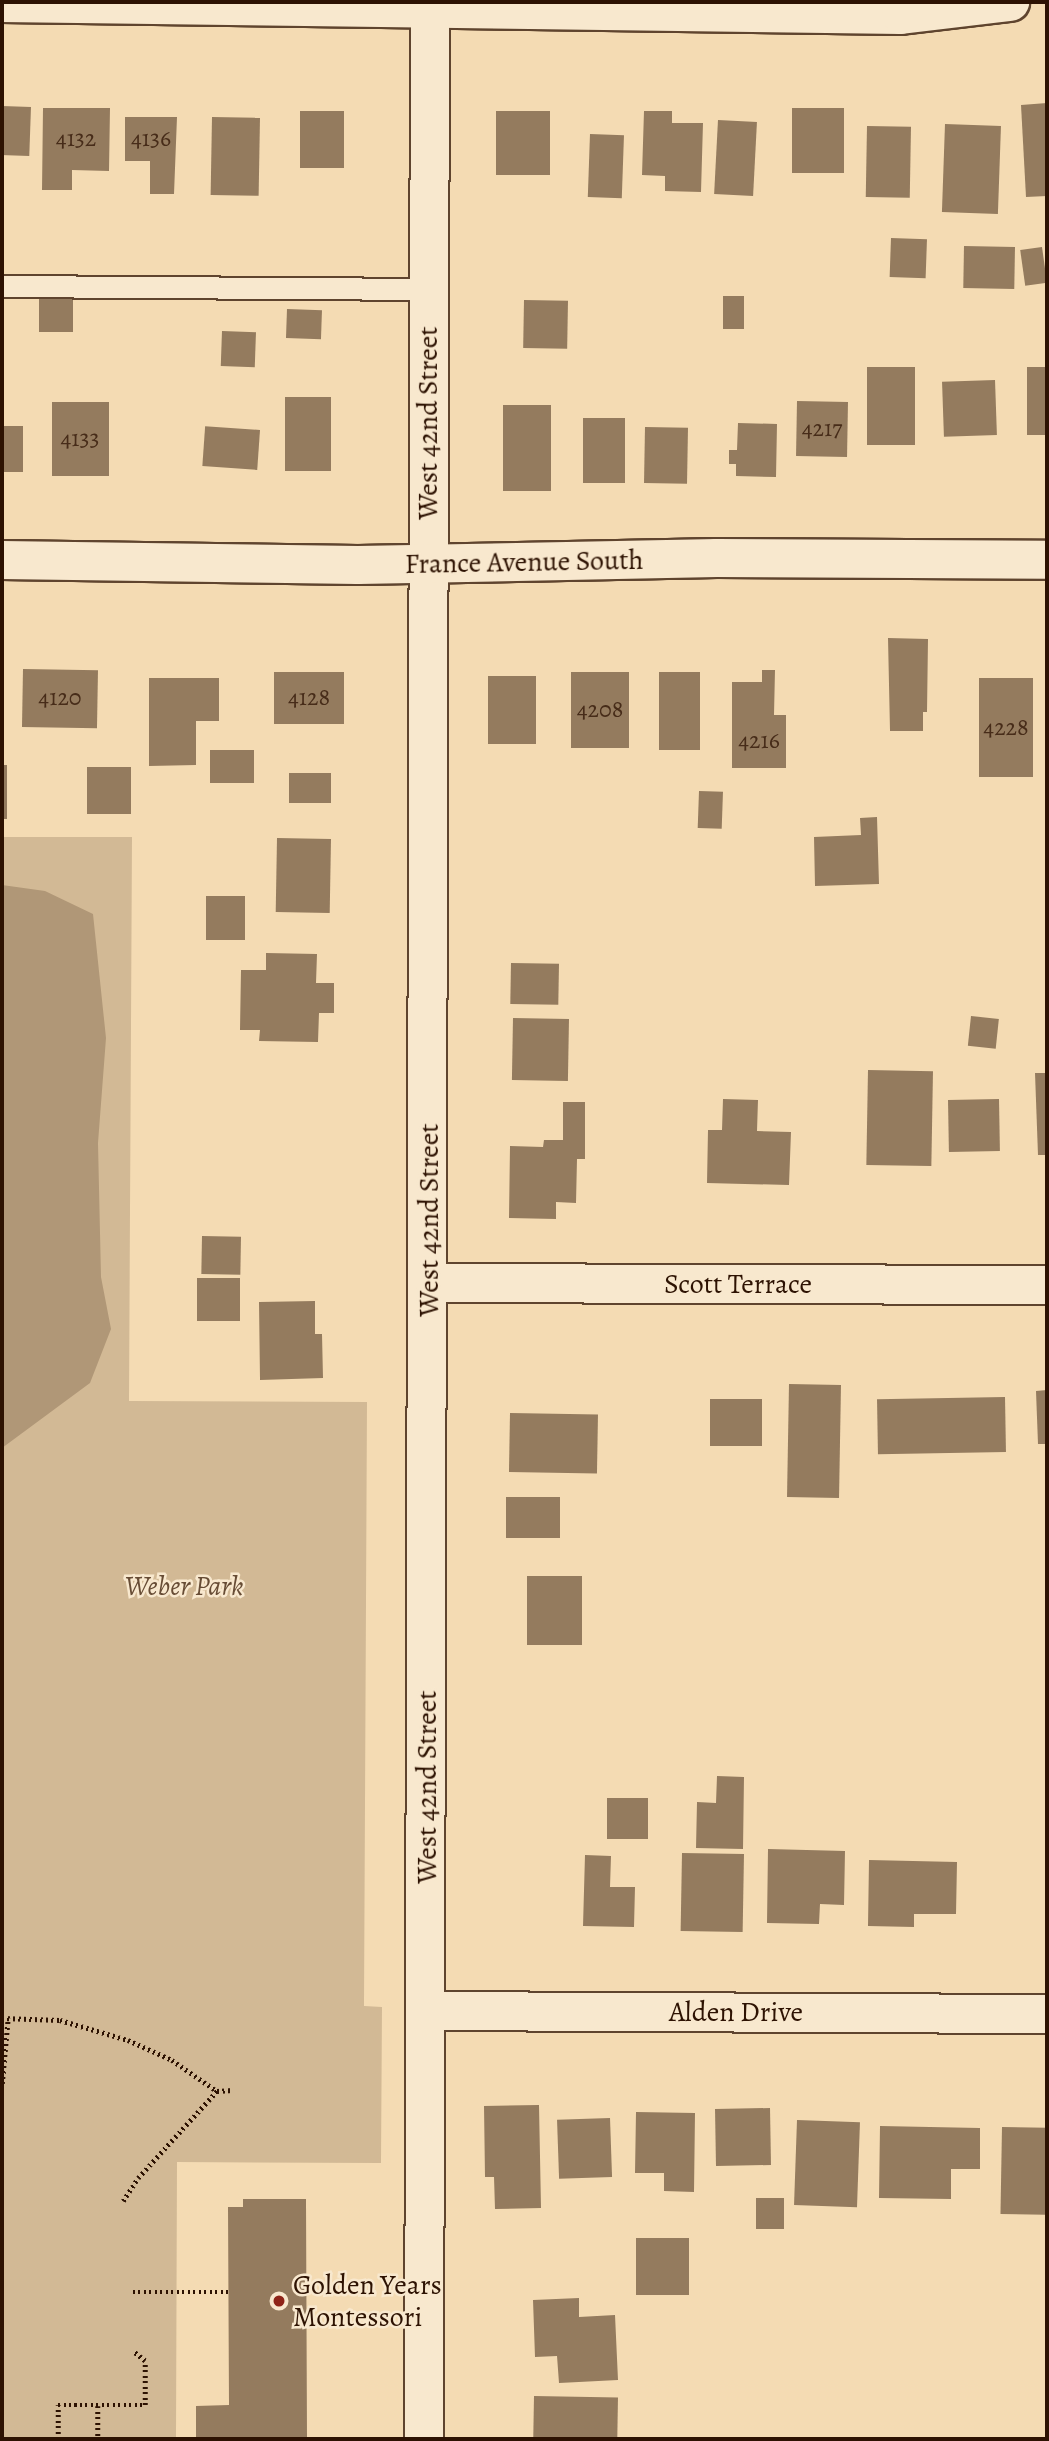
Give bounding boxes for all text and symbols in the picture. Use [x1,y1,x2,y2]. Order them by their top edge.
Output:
house number: 4132 [56,125,96,153]
house number: 4136 [131,125,171,153]
street label: West 42nd Street [411,326,445,520]
house number: 4217 [802,415,842,443]
house number: 4133 [60,425,100,453]
street label: France Avenue South [404,543,644,581]
house number: 4120 [38,684,82,712]
house number: 4128 [288,684,330,712]
house number: 4208 [577,696,623,724]
house number: 4228 [983,714,1029,742]
house number: 4216 [738,727,780,755]
street label: West 42nd Street [412,1123,446,1317]
street label: Scott Terrace [664,1267,812,1301]
park label: Weber Park [125,1569,243,1603]
street label: West 42nd Street [410,1690,444,1884]
street label: Alden Drive [669,1995,803,2029]
place label: Golden Years Montessori [293,2268,442,2334]
marker: Golden Years Montessori [271,2293,287,2309]

